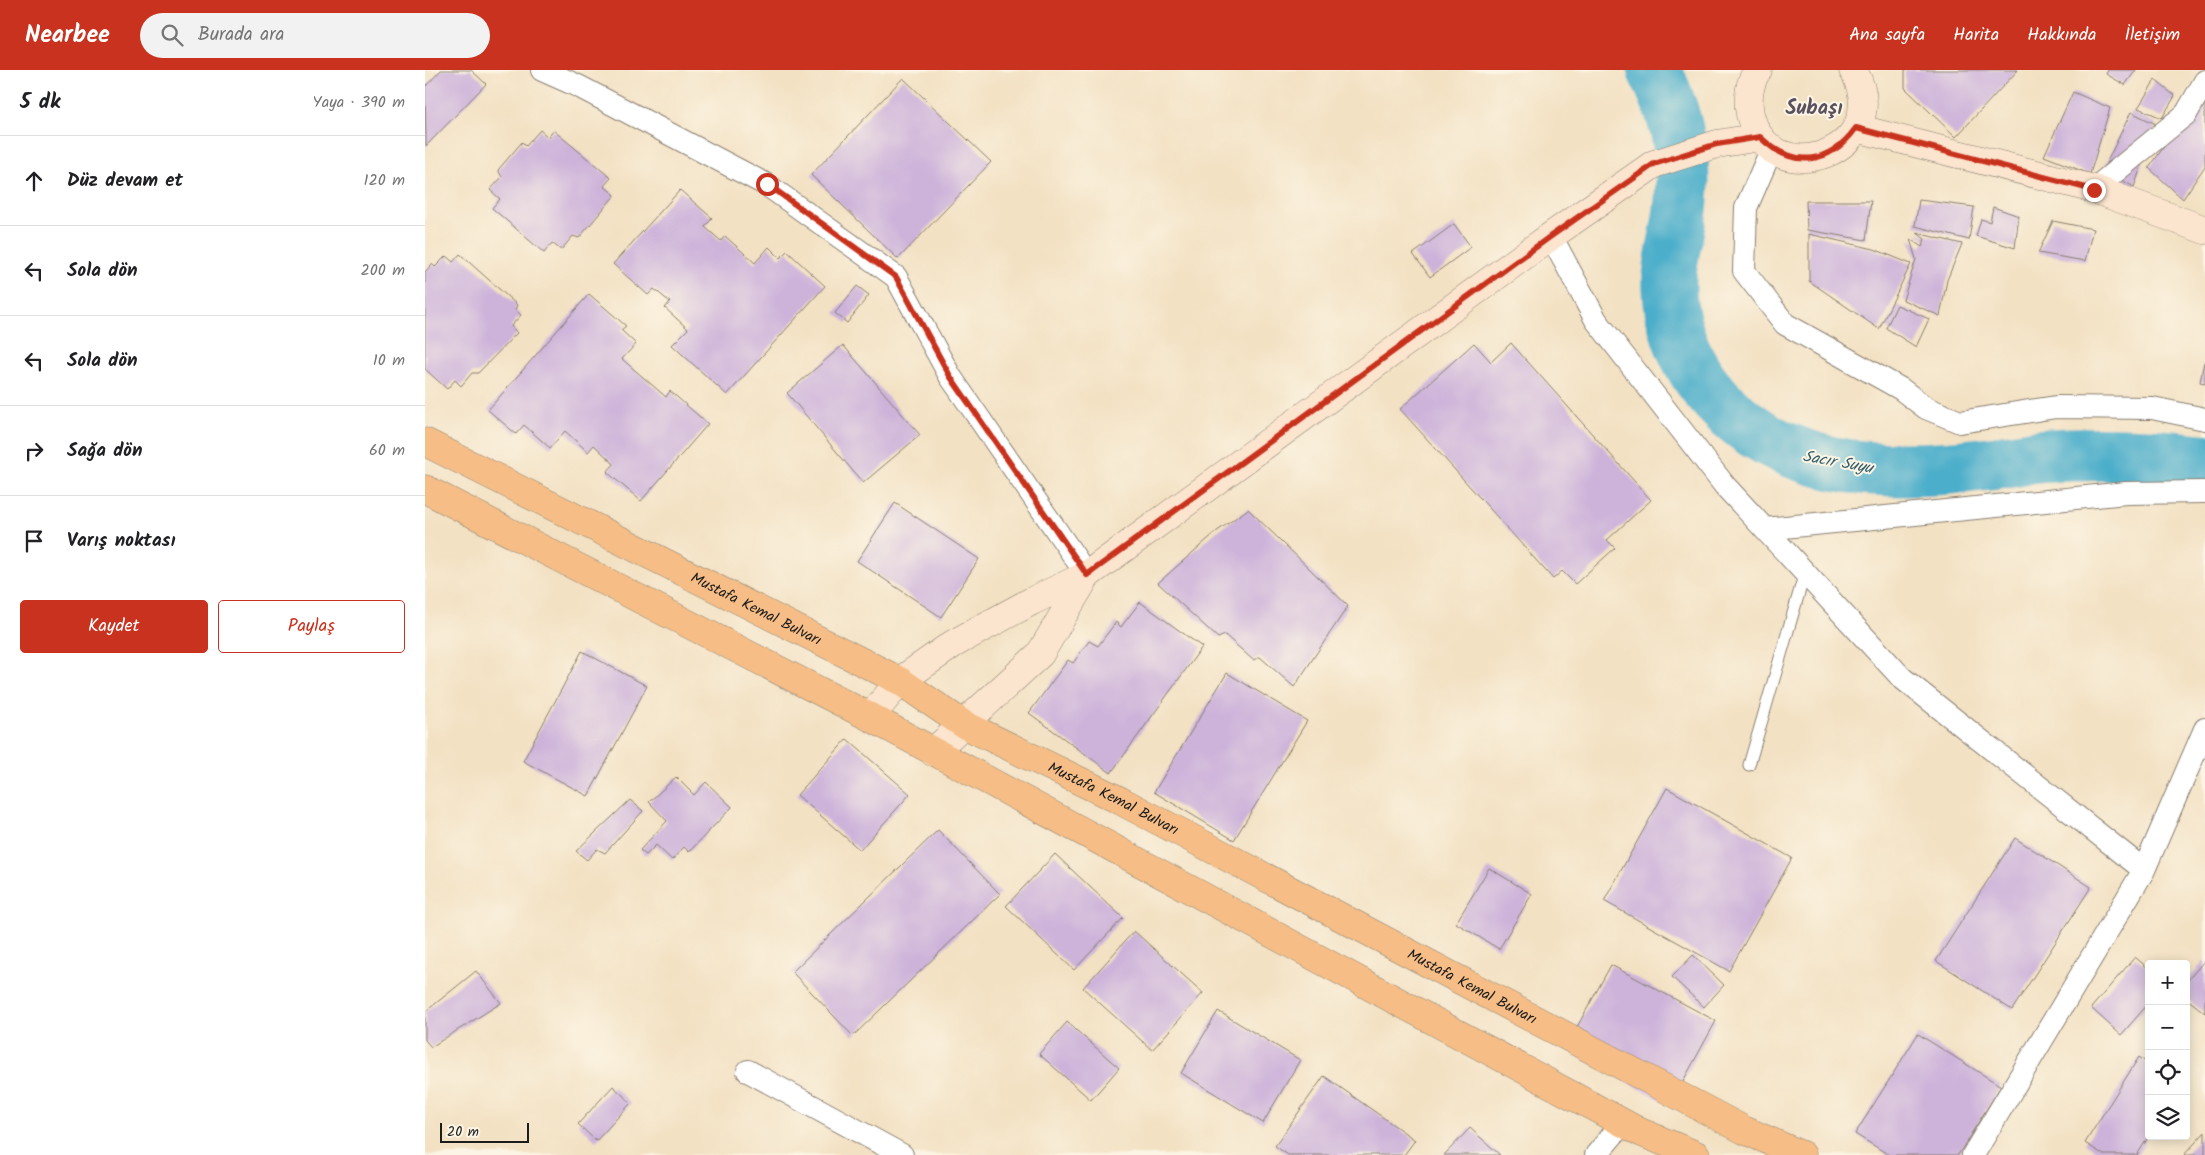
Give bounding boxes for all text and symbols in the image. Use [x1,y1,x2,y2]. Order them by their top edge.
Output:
search box [140,13,490,58]
text: Nearbee [25,16,110,55]
text: Burada ara [198,20,284,50]
icon: search [158,21,186,49]
text: Ana sayfa [1849,21,1925,50]
text: Harita [1953,21,1999,50]
text: Hakkında [2027,21,2096,50]
text: İletişim [2124,21,2180,50]
text: 5 dk [20,86,60,119]
text: Yaya · 390 m [313,90,405,115]
district label: Subaşı [1786,93,1842,125]
text: Düz devam et [67,166,183,196]
icon: ahead [20,167,48,195]
text: 120 m [364,168,405,193]
route start [756,173,779,196]
route end [2083,179,2106,202]
text: Sola dön [67,256,138,286]
icon: left [20,257,48,285]
text: 200 m [361,258,405,283]
text: Sola dön [67,346,138,376]
icon: left [20,347,48,375]
text: 10 m [373,348,405,373]
text: Sağa dön [67,436,143,466]
icon: right [20,437,48,465]
text: 60 m [369,438,405,463]
water label: Sacır Suyu [1801,444,1877,481]
text: Varış noktası [67,526,175,556]
icon: arrive [20,527,48,555]
street label: Mustafa Kemal Bulvarı [686,567,826,653]
button: Kaydet [20,600,208,653]
button: Paylaş [218,600,405,653]
street label: Mustafa Kemal Bulvarı [1044,756,1183,843]
street label: Mustafa Kemal Bulvarı [1402,943,1541,1032]
map controls [2145,960,2190,1140]
button: + [2145,960,2190,1005]
button: − [2145,1005,2190,1050]
button: locate [2145,1050,2190,1095]
button: layers [2145,1095,2190,1140]
scale bar [440,1120,529,1143]
text: 20 m [447,1121,479,1143]

